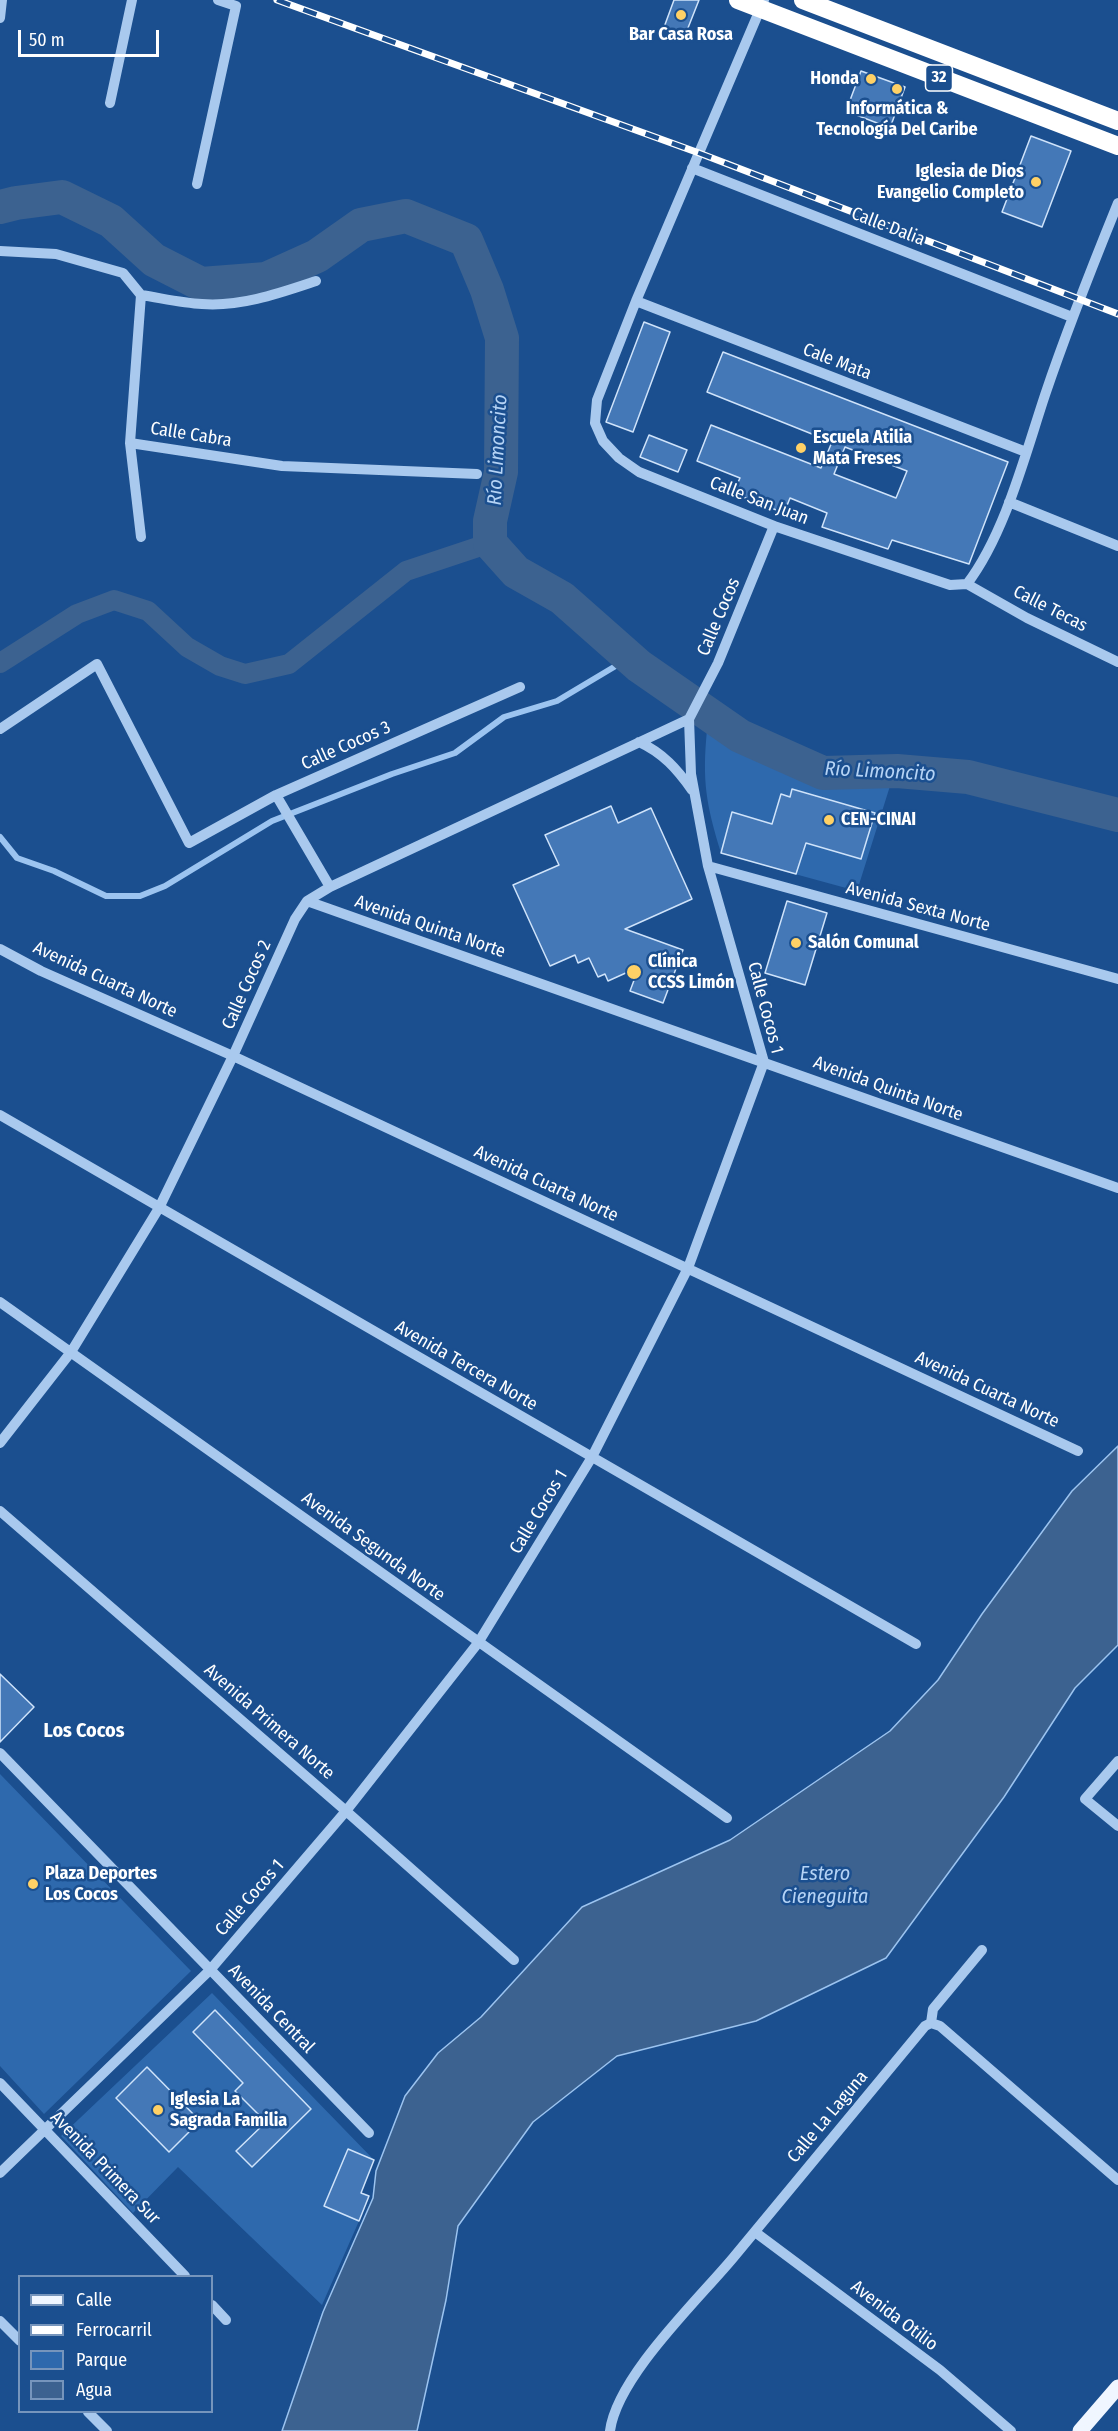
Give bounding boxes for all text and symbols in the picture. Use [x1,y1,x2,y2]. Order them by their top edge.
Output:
marker: Bar Casa Rosa [674,8,688,22]
scale bar [21,18,162,56]
place label: Bar Casa Rosa [629,24,733,46]
text: 50 m [29,29,65,51]
road number: 32 [926,65,952,91]
place label: Honda [810,68,859,90]
marker: Honda [864,72,878,86]
marker: Informática & Tecnología Del Caribe [890,82,904,96]
place label: Informática & Tecnología Del Caribe [816,98,978,140]
place label: Iglesia de Dios Evangelio Completo [877,161,1024,204]
marker: Iglesia de Dios Evangelio Completo [1029,175,1043,189]
street label: Calle Dalia [848,203,928,251]
street label: Cale Mata [800,339,874,385]
water label: Río Limoncito [483,394,513,506]
street label: Calle Cabra [149,418,233,452]
place label: Escuela Atilia Mata Freses [813,427,912,470]
marker: Escuela Atilia Mata Freses [794,441,808,455]
street label: Calle San Juan [706,472,812,530]
street label: Calle Cocos [693,575,745,659]
street label: Calle Tecas [1009,581,1091,637]
street label: Calle Cocos 3 [298,717,394,775]
water label: Río Limoncito [824,757,936,787]
place label: CEN-CINAI [841,809,916,831]
marker: CEN-CINAI [822,813,836,827]
street label: Avenida Sexta Norte [843,877,993,937]
street label: Avenida Quinta Norte [352,891,508,963]
place label: Salón Comunal [808,932,919,954]
marker: Salón Comunal [789,936,803,950]
street label: Avenida Cuarta Norte [30,937,180,1023]
street label: Calle Cocos 2 [218,937,276,1033]
place label: Clínica CCSS Limón [648,951,734,994]
street label: Calle Cocos 1 [742,960,788,1056]
marker: Clínica CCSS Limón [625,963,643,981]
street label: Avenida Quinta Norte [810,1052,966,1126]
street label: Avenida Cuarta Norte [471,1141,621,1227]
street label: Avenida Tercera Norte [391,1316,541,1416]
street label: Avenida Cuarta Norte [912,1347,1062,1433]
street label: Calle Cocos 1 [505,1466,573,1558]
street label: Avenida Segunda Norte [297,1488,449,1606]
street label: Avenida Primera Norte [199,1660,339,1784]
district label: Los Cocos [43,1719,125,1743]
street label: Calle Cocos 1 [211,1855,289,1941]
water label: Estero Cieneguita [782,1862,868,1909]
place label: Plaza Deportes Los Cocos [45,1863,157,1906]
marker: Plaza Deportes Los Cocos [26,1877,40,1891]
street label: Avenida Central [223,1960,319,2058]
street label: Calle La Laguna [783,2067,873,2167]
place label: Iglesia La Sagrada Familia [170,2089,287,2132]
marker: Iglesia La Sagrada Familia [151,2103,165,2117]
street label: Avenida Primera Sur [45,2107,165,2229]
legend [18,2275,213,2413]
street label: Avenida Otilio [846,2276,942,2356]
text: Calle [76,2289,112,2311]
text: Ferrocarril [76,2319,152,2341]
text: Parque [76,2349,127,2371]
text: Agua [76,2379,112,2401]

